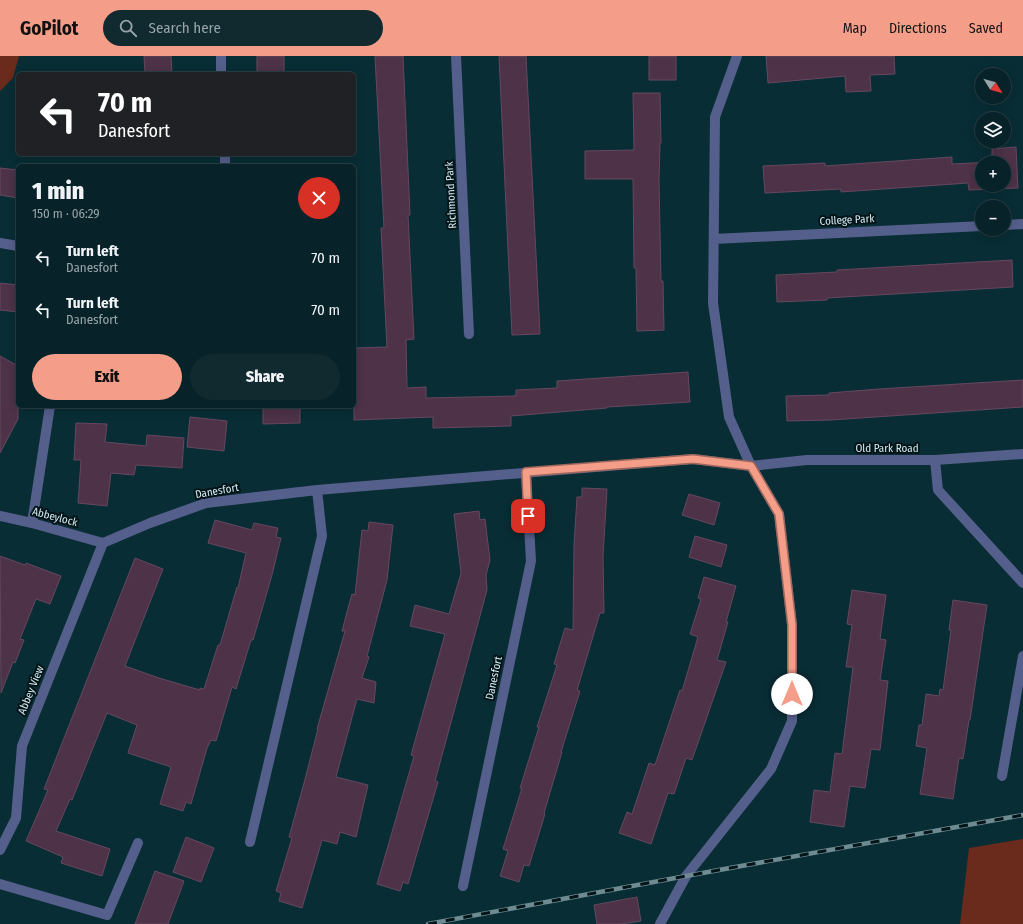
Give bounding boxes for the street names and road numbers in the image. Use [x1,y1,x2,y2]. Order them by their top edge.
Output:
street label: Richmond Park [443,160,459,229]
street label: College Park [819,212,876,228]
street label: Old Park Road [855,442,919,455]
street label: Danesfort [194,481,240,501]
street label: Abbeylock [31,505,80,529]
street label: Danesfort [483,655,505,701]
street label: Abbey View [15,664,47,716]

